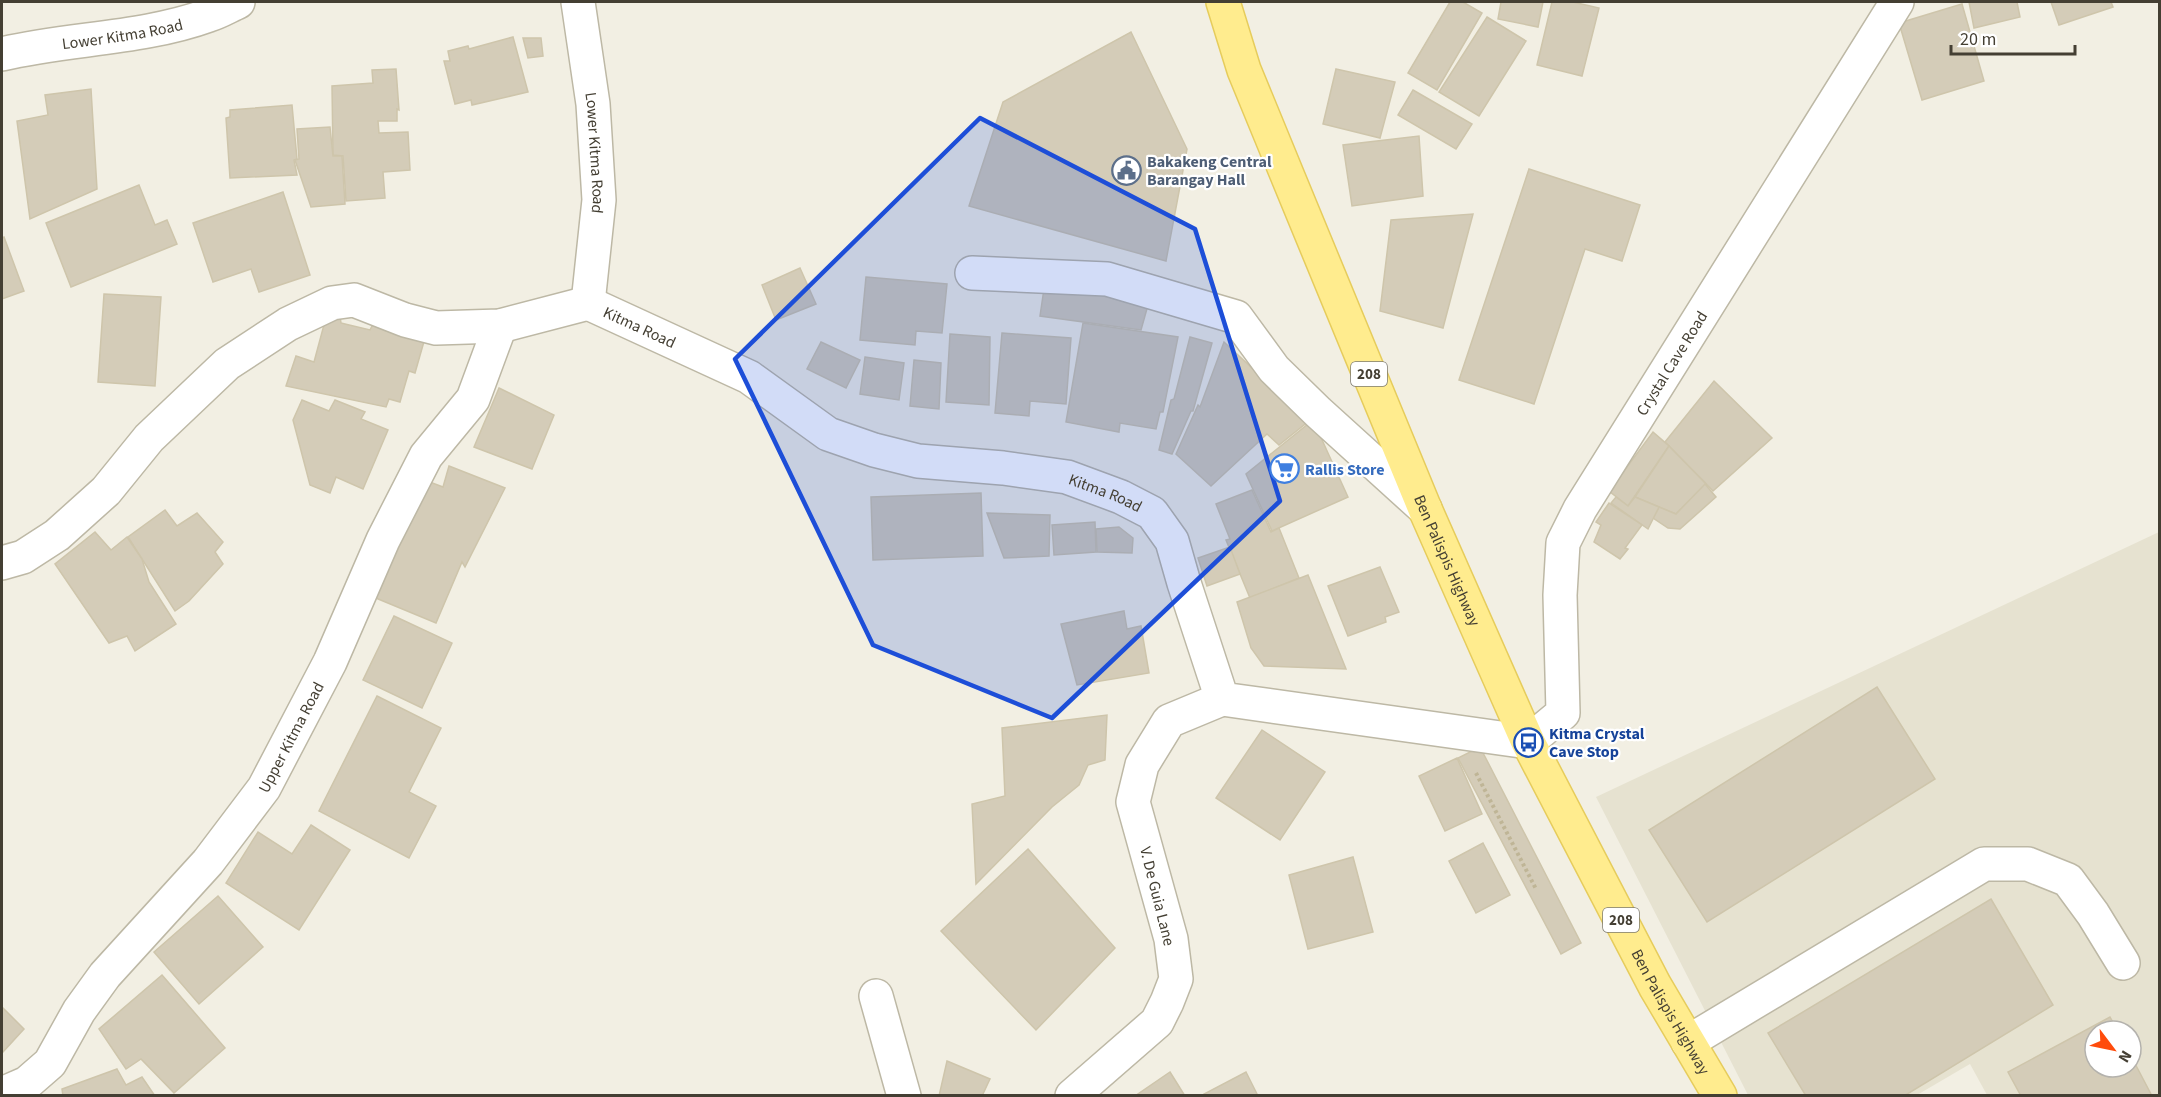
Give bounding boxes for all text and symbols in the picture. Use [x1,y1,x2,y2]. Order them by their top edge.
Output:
street label: Lower Kitma Road [61,14,185,55]
scale bar [1951,18,2076,56]
text: 20 m [1960,27,1996,52]
street label: Lower Kitma Road [579,91,609,215]
place label: Bakakeng Central Barangay Hall [1147,151,1272,191]
public building icon: Bakakeng Central Barangay Hall [1110,154,1142,186]
street label: Kitma Road [600,302,679,354]
street label: Crystal Cave Road [1631,307,1713,420]
road number: 208 [1351,362,1387,386]
supermarket icon: Rallis Store [1268,453,1300,485]
place label: Rallis Store [1305,459,1385,481]
street label: Kitma Road [1065,469,1146,518]
street label: Ben Palispis Highway [1408,492,1486,630]
street label: Upper Kitma Road [253,678,330,797]
place label: Kitma Crystal Cave Stop [1549,723,1645,763]
bus stop icon: Kitma Crystal Cave Stop [1512,726,1544,758]
street label: V. De Guia Lane [1134,844,1180,948]
road number: 208 [1603,908,1639,932]
street label: Ben Palispis Highway [1626,945,1715,1079]
north arrow [2083,1019,2143,1079]
text: N [2113,1046,2137,1067]

